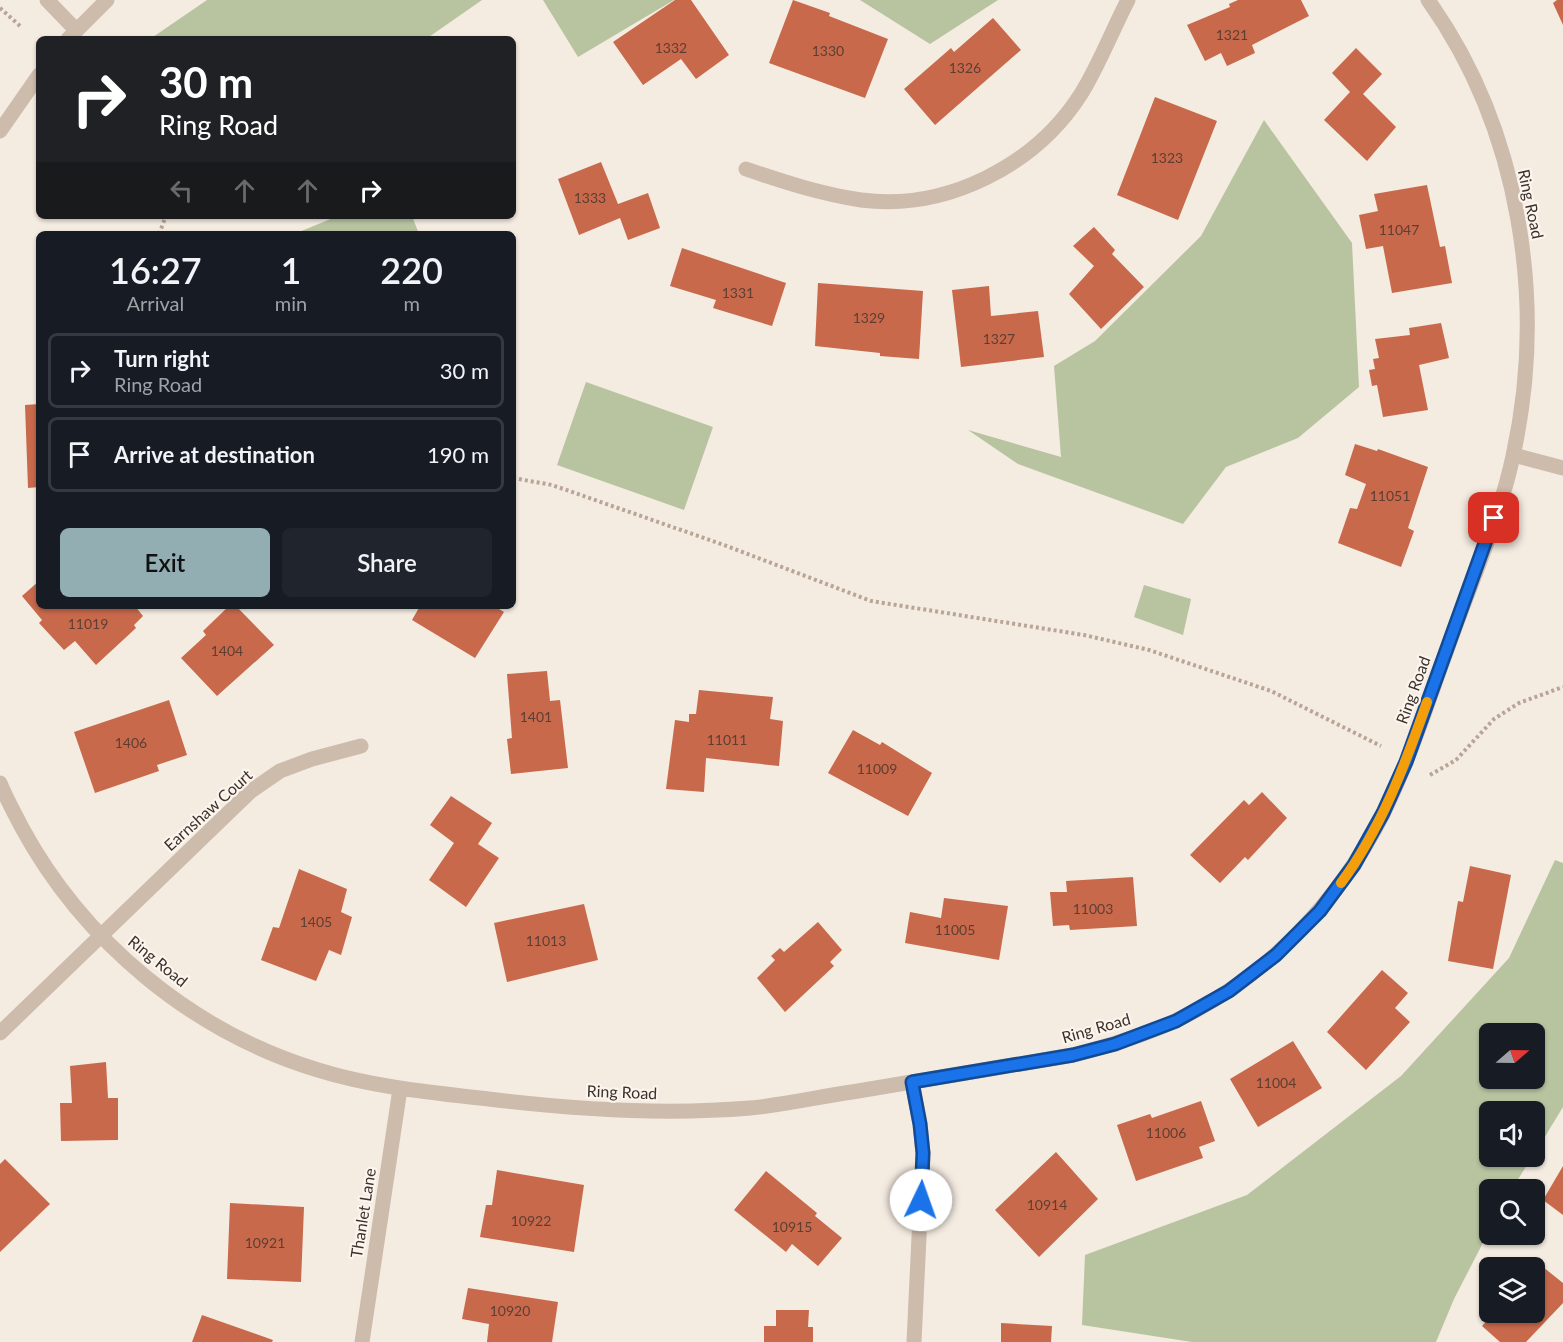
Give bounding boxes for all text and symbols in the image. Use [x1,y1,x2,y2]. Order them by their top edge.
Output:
house number: 1321 [1216,26,1248,43]
house number: 1332 [655,39,687,56]
house number: 1330 [812,42,844,59]
text: 30 m [159,57,253,107]
house number: 1326 [949,59,981,76]
icon: right [60,60,138,138]
text: Ring Road [159,108,278,141]
house number: 1323 [1151,149,1183,166]
street label: Ring Road [1515,167,1548,240]
icon: left [165,174,198,207]
icon: ahead [228,174,261,207]
icon: ahead [291,174,324,207]
icon: right [354,174,387,207]
house number: 1333 [574,189,606,206]
house number: 11047 [1379,221,1419,238]
text: 16:27 [109,248,202,292]
text: 1 [281,248,301,292]
text: 220 [380,248,443,292]
house number: 1331 [722,284,754,301]
text: Arrival [127,291,184,315]
text: min [275,291,307,315]
text: m [403,291,420,315]
house number: 1329 [853,309,885,326]
house number: 1327 [983,330,1015,347]
text: Turn right [114,345,209,372]
icon: right [63,354,96,387]
text: 30 m [440,357,489,384]
text: Ring Road [114,372,202,396]
icon: arrive [63,438,96,471]
text: Arrive at destination [114,441,315,468]
text: 190 m [427,441,489,468]
house number: 11051 [1370,487,1410,504]
pin [1468,492,1519,543]
icon: arrive [1477,501,1510,534]
button: Exit [60,528,270,597]
button: Share [282,528,492,597]
house number: 11019 [68,615,108,632]
house number: 1404 [211,642,243,659]
street label: Ring Road [1392,653,1434,726]
house number: 1401 [520,708,552,725]
house number: 11011 [707,731,747,748]
house number: 1406 [115,734,147,751]
house number: 11009 [857,760,897,777]
street label: Earnshaw Court [160,765,256,854]
house number: 11003 [1073,900,1113,917]
house number: 1405 [300,913,332,930]
house number: 11005 [935,921,975,938]
street label: Ring Road [125,931,192,990]
house number: 11013 [526,932,566,949]
street label: Ring Road [1059,1009,1132,1046]
north arrow [1479,1023,1545,1089]
map controls [1479,1023,1545,1323]
house number: 11004 [1256,1074,1296,1091]
street label: Ring Road [586,1081,658,1102]
button: sound [1479,1101,1545,1167]
house number: 11006 [1146,1124,1186,1141]
street label: Thanlet Lane [346,1167,379,1259]
position arrow [889,1168,953,1232]
button: search [1479,1179,1545,1245]
house number: 10914 [1027,1196,1067,1213]
house number: 10922 [511,1212,551,1229]
house number: 10915 [772,1218,812,1235]
house number: 10921 [245,1234,285,1251]
button: layers [1479,1257,1545,1323]
house number: 10920 [490,1302,530,1319]

